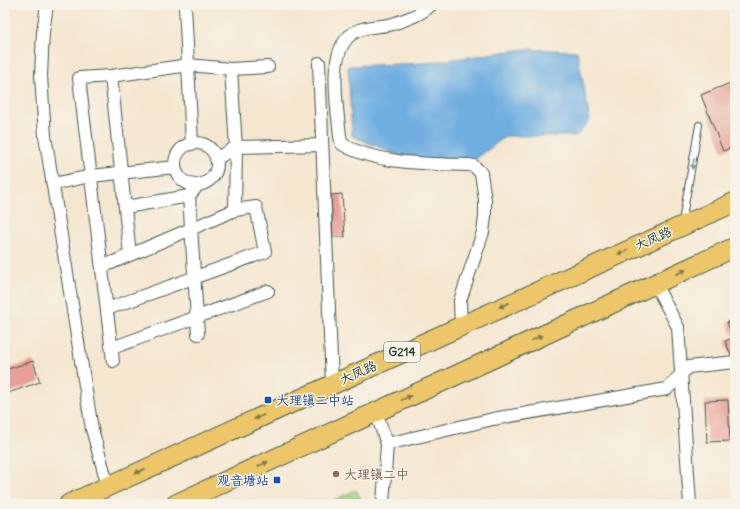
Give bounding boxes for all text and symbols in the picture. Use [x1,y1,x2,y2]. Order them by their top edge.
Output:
one-way arrow [689,157,695,170]
street label: 大凤路 [632,223,674,254]
one-way arrow [616,249,628,255]
one-way arrow [675,269,686,275]
one-way arrow [498,303,510,309]
one-way arrow [531,335,543,341]
road number: G214 [384,342,420,362]
street label: 大凤路 [337,357,379,388]
place label: 大理镇二中站 [276,392,354,409]
marker: 大理镇二中站 [263,395,273,405]
one-way arrow [401,395,412,401]
one-way arrow [252,415,264,421]
one-way arrow [257,461,268,467]
place label: 大理镇二中 [344,466,409,483]
one-way arrow [134,469,146,475]
marker: 大理镇二中 [331,469,341,479]
place label: 观音塘站 [217,472,269,489]
marker: 观音塘站 [272,475,282,485]

